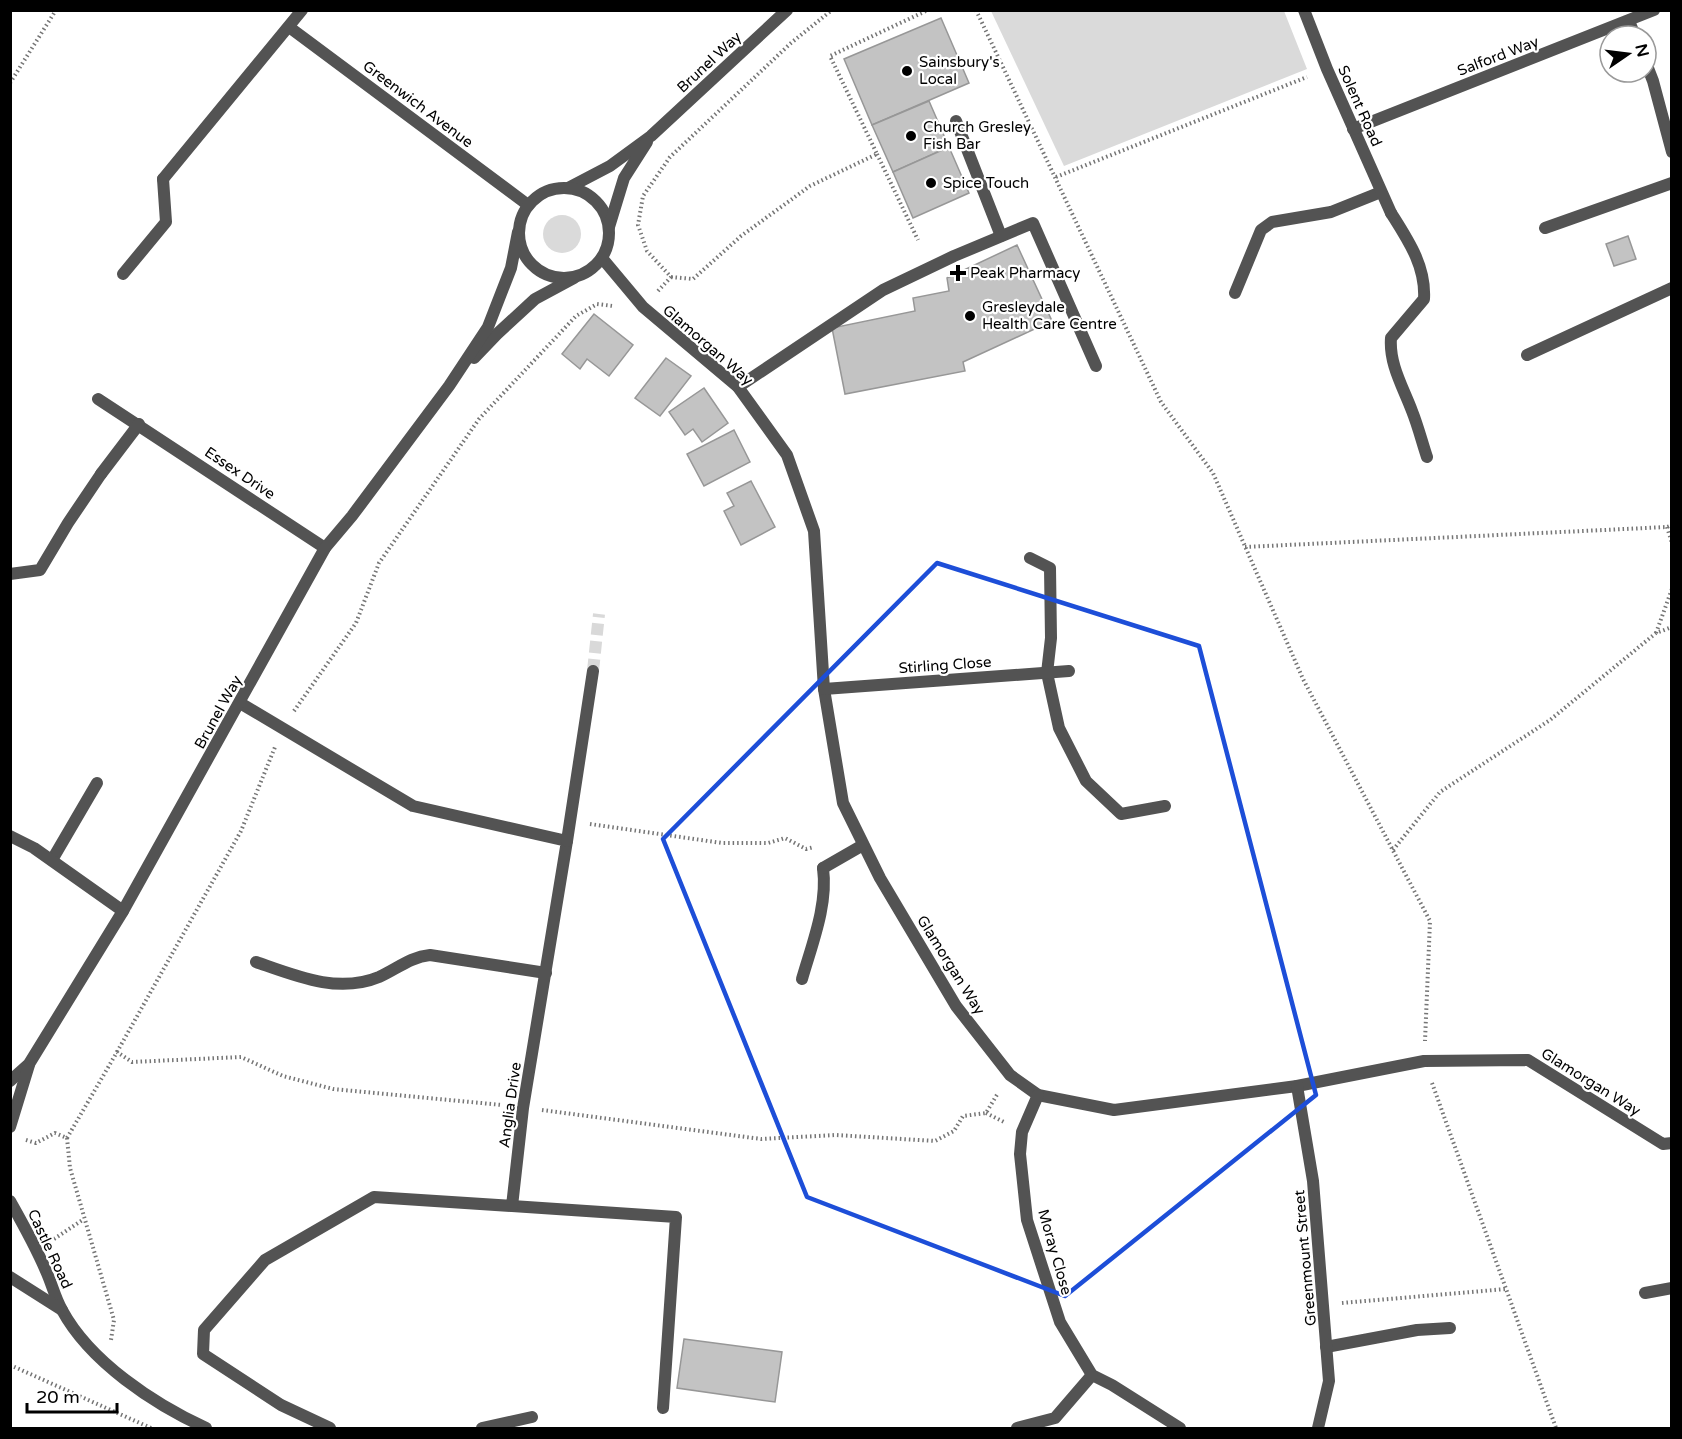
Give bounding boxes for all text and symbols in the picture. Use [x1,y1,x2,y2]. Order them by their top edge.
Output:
north arrow [1598,24,1658,84]
street label: Brunel Way [673,28,745,96]
street label: Salford Way [1455,32,1541,80]
text: N [1630,42,1653,59]
place label: Sainsbury's Local [919,53,1000,88]
street label: Greenwich Avenue [359,57,477,151]
street label: Solent Road [1334,63,1386,149]
marker: Sainsbury's Local [900,64,914,78]
place label: Church Gresley Fish Bar [923,118,1031,153]
marker: Church Gresley Fish Bar [904,129,918,143]
place label: Spice Touch [943,174,1029,192]
marker: Spice Touch [924,176,938,190]
place label: Peak Pharmacy [970,264,1080,282]
marker: Peak Pharmacy [951,266,965,280]
place label: Gresleydale Health Care Centre [982,298,1117,333]
street label: Glamorgan Way [659,301,757,389]
marker: Gresleydale Health Care Centre [963,309,977,323]
street label: Essex Drive [201,443,279,503]
street label: Stirling Close [898,653,992,677]
street label: Brunel Way [190,672,246,752]
street label: Glamorgan Way [913,912,989,1018]
street label: Glamorgan Way [1538,1044,1644,1120]
street label: Anglia Drive [495,1061,525,1149]
street label: Greenmount Street [1290,1189,1320,1327]
street label: Castle Road [24,1206,76,1292]
street label: Moray Close [1034,1207,1076,1297]
scale bar [27,1376,117,1414]
text: 20 m [36,1386,80,1408]

